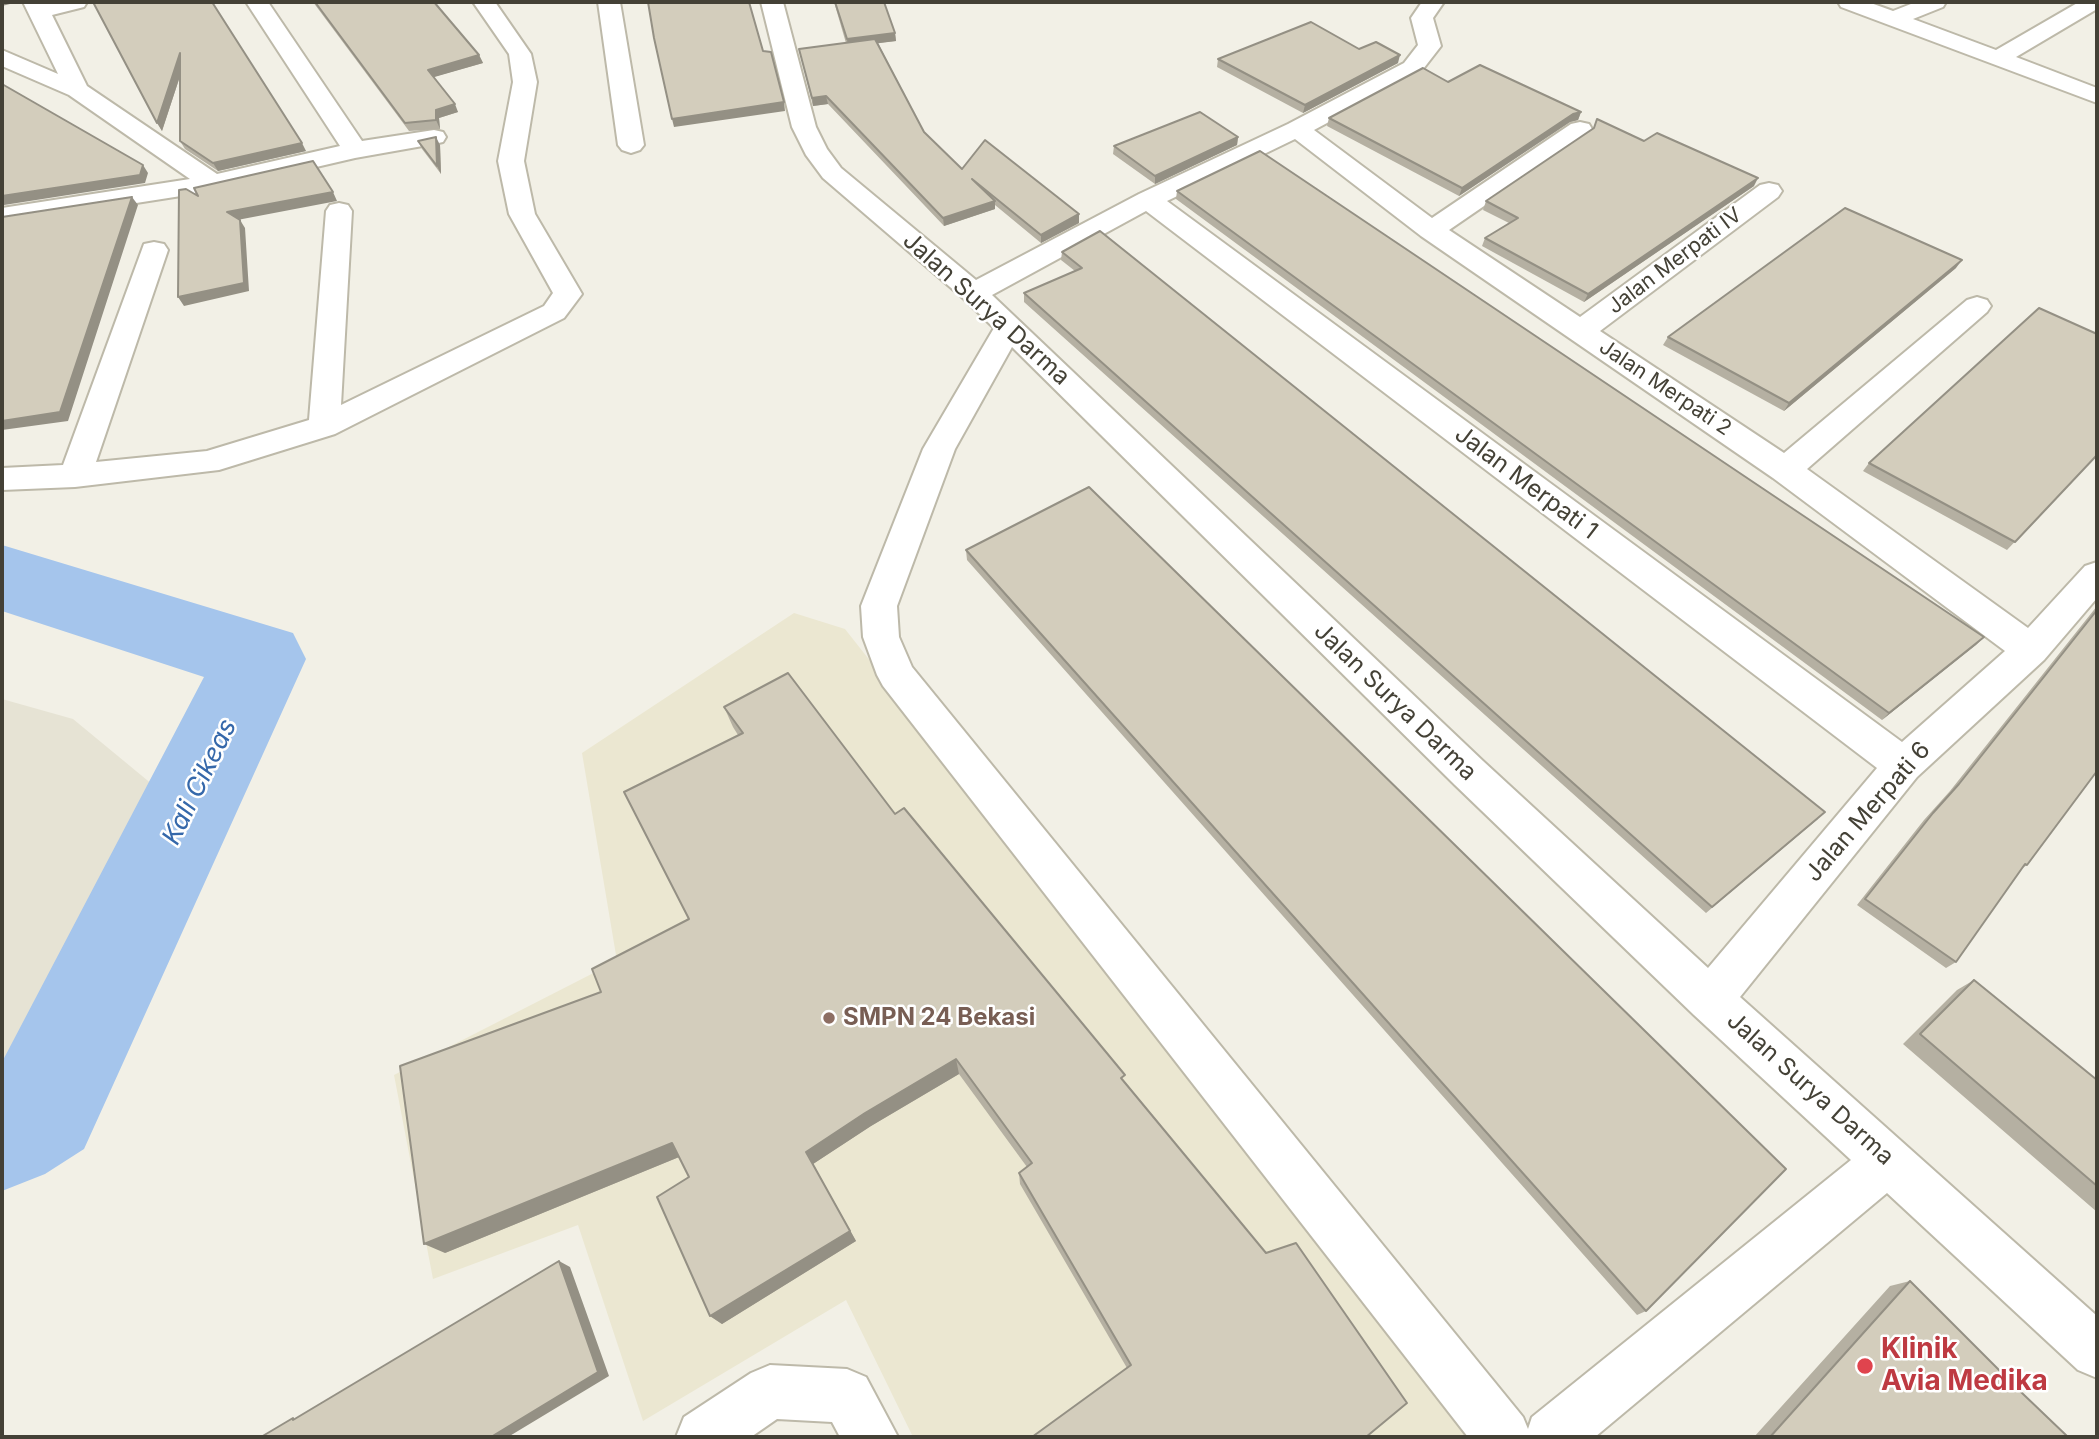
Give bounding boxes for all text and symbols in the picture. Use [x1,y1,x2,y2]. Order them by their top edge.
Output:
street label: Jalan Merpati IV [1603,202,1747,320]
street label: Jalan Surya Darma [897,226,1075,392]
street label: Jalan Merpati 2 [1594,335,1736,441]
street label: Jalan Merpati 1 [1449,420,1603,546]
street label: Jalan Surya Darma [1308,617,1482,787]
water label: Kali Cikeas [156,714,244,850]
street label: Jalan Merpati 6 [1799,736,1937,888]
place label: SMPN 24 Bekasi [843,1004,1035,1032]
street label: Jalan Surya Darma [1721,1006,1899,1172]
marker: SMPN 24 Bekasi [821,1010,837,1026]
place label: Klinik Avia Medika [1881,1333,2048,1399]
marker: Klinik Avia Medika [1855,1356,1875,1376]

